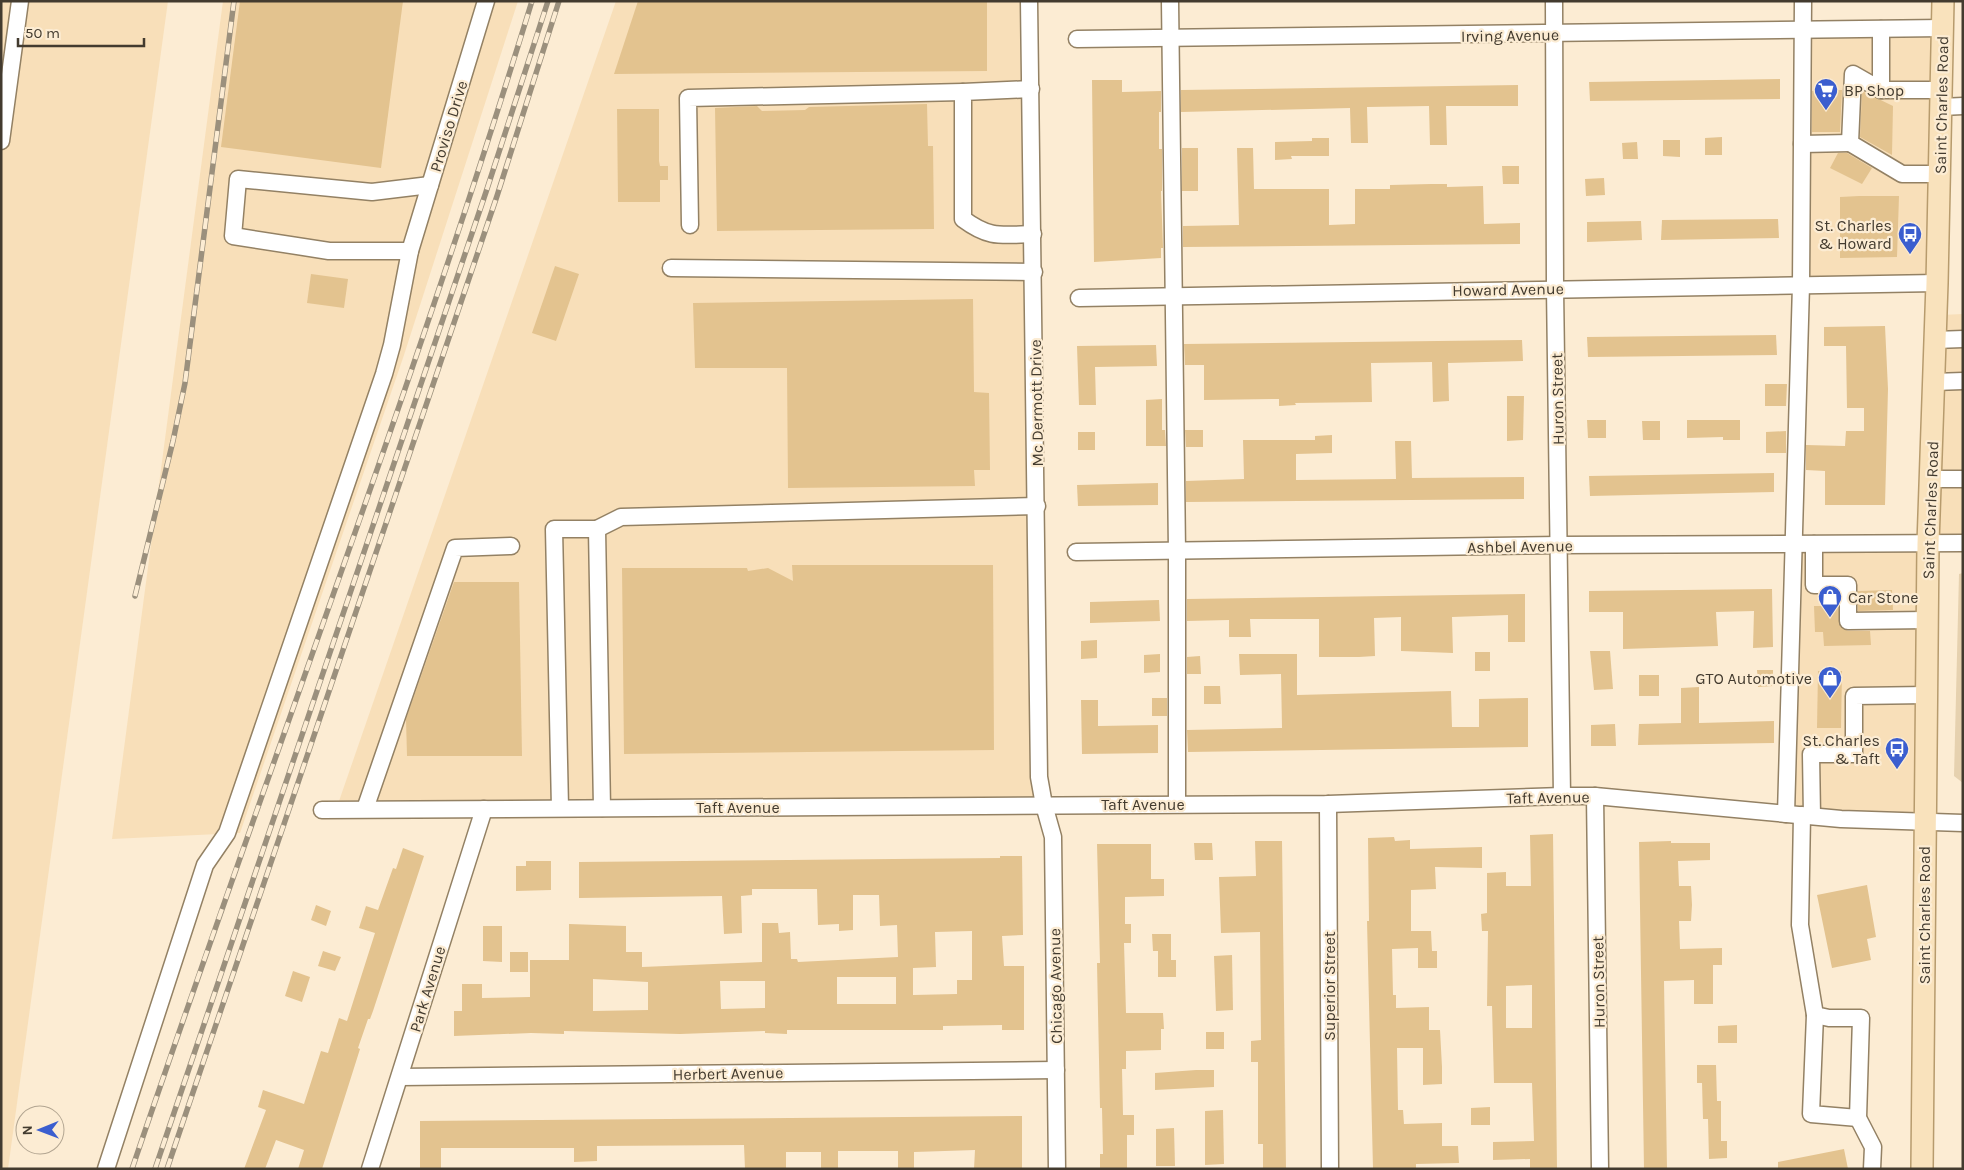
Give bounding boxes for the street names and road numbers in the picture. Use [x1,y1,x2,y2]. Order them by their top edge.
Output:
street label: Irving Avenue [1461,25,1559,46]
street label: Saint Charles Road [1931,36,1952,174]
street label: Proviso Drive [426,78,471,174]
street label: Howard Avenue [1452,279,1564,300]
street label: Mc Dermott Drive [1026,339,1047,467]
street label: Huron Street [1547,353,1568,445]
street label: Saint Charles Road [1919,440,1942,580]
street label: Ashbel Avenue [1467,536,1573,557]
street label: Taft Avenue [1506,787,1590,808]
street label: Taft Avenue [1101,795,1185,814]
street label: Taft Avenue [696,798,780,817]
street label: Saint Charles Road [1915,846,1934,984]
street label: Chicago Avenue [1045,928,1066,1044]
street label: Superior Street [1320,931,1339,1041]
street label: Huron Street [1588,936,1609,1028]
street label: Park Avenue [405,944,450,1034]
street label: Herbert Avenue [673,1063,783,1084]

